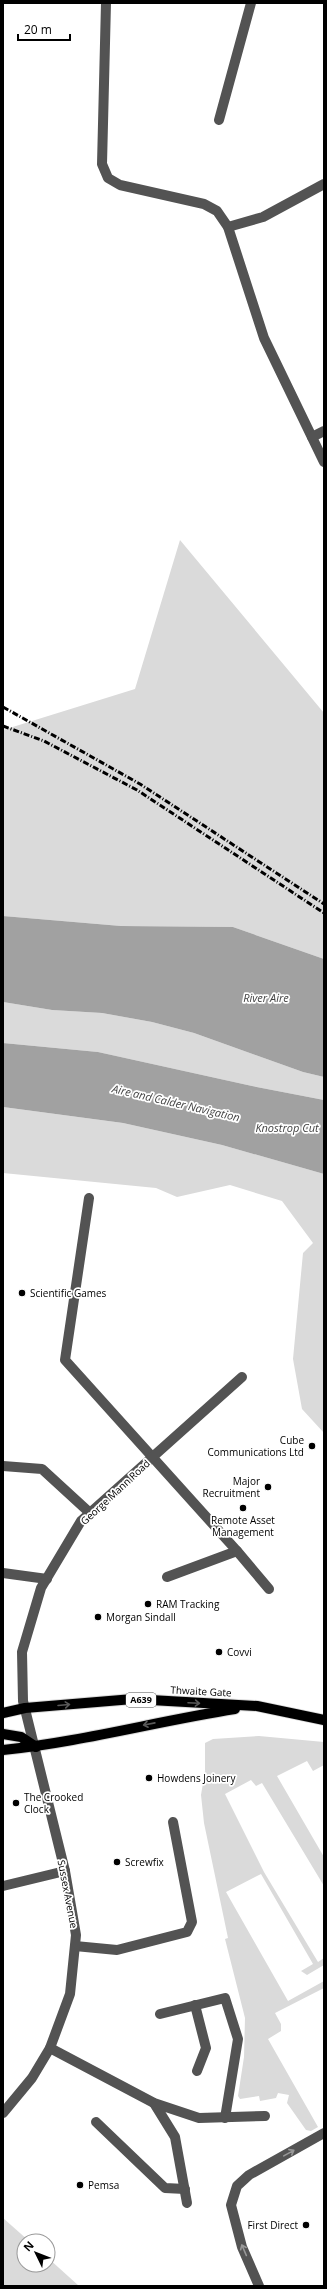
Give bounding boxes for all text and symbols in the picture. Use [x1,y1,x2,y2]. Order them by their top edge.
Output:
scale bar [18,16,70,42]
text: 20 m [24,21,52,38]
water label: River Aire [243,990,289,1005]
water label: Aire and Calder Navigation [110,1080,241,1125]
water label: Knostrop Cut [255,1120,319,1135]
place label: Scientific Games [30,1286,107,1300]
marker: Scientific Games [17,1288,27,1298]
place label: Cube Communications Ltd [208,1433,304,1459]
marker: Cube Communications Ltd [307,1441,317,1451]
street label: George Mann Road [77,1456,153,1528]
place label: Major Recruitment [203,1474,260,1500]
marker: Major Recruitment [263,1482,273,1492]
marker: Remote Asset Management [238,1503,248,1513]
place label: Remote Asset Management [211,1513,275,1539]
place label: RAM Tracking [156,1597,220,1611]
marker: RAM Tracking [143,1599,153,1609]
place label: Morgan Sindall [106,1610,176,1624]
marker: Morgan Sindall [93,1612,103,1622]
place label: Covvi [227,1645,252,1659]
marker: Covvi [214,1647,224,1657]
street label: Thwaite Gate [170,1682,232,1700]
road number: A639 [126,1693,156,1707]
one-way arrow [187,1699,200,1706]
one-way arrow [57,1702,70,1709]
one-way arrow [143,1720,156,1728]
place label: Howdens Joinery [157,1771,236,1785]
marker: Howdens Joinery [144,1773,154,1783]
place label: The Crooked Clock [24,1790,83,1816]
marker: The Crooked Clock [11,1798,21,1808]
place label: Screwfix [125,1855,165,1869]
marker: Screwfix [112,1857,122,1867]
street label: Sussex Avenue [55,1859,82,1930]
one-way arrow [283,2148,295,2156]
place label: Pemsa [88,2178,119,2192]
marker: Pemsa [75,2180,85,2190]
place label: First Direct [247,2218,298,2232]
marker: First Direct [301,2220,311,2230]
north arrow [16,2233,56,2273]
text: N [20,2237,37,2254]
one-way arrow [239,2245,247,2257]

